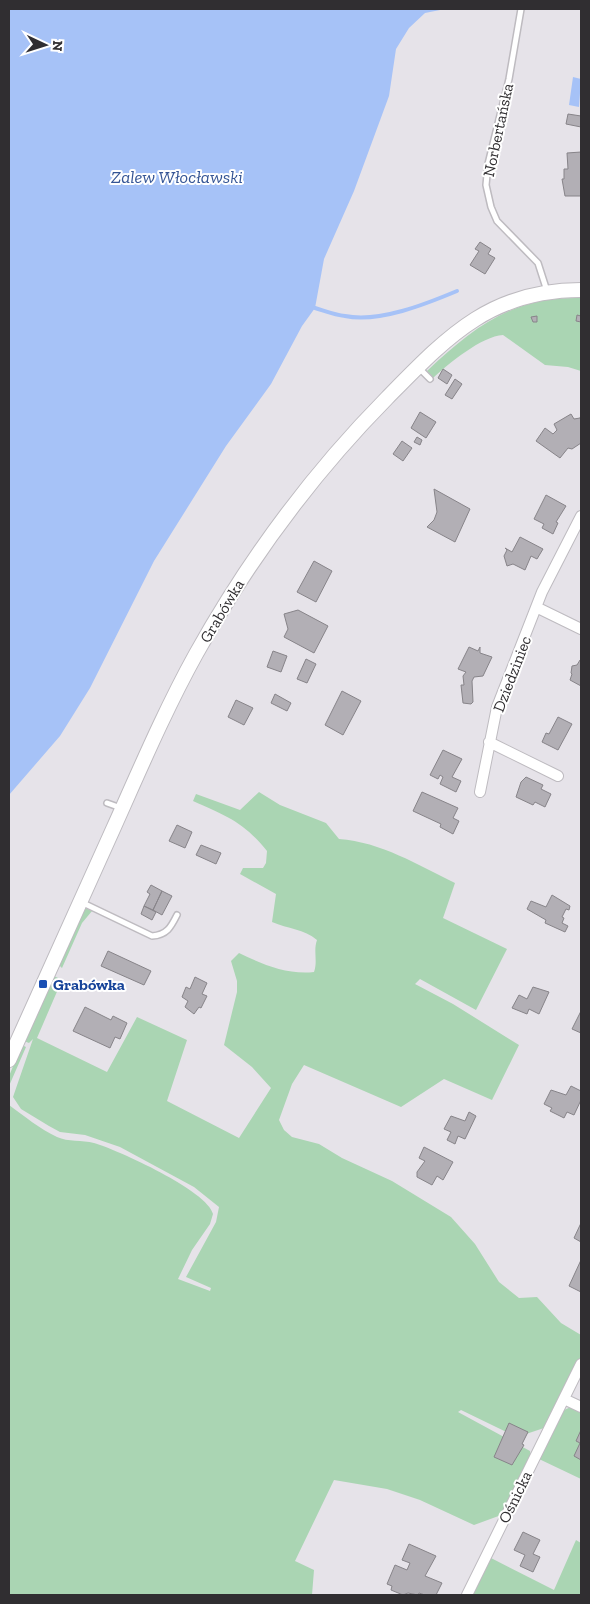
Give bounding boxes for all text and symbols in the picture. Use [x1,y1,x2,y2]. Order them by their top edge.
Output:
north arrow [20,20,70,70]
text: N [49,40,66,52]
street label: Norbertańska [479,81,517,178]
water label: Zalew Włocławski [111,166,243,188]
street label: Grabówka [196,576,248,646]
street label: Dziedziniec [489,633,535,715]
place label: Grabówka [53,975,125,994]
marker: Grabówka [37,978,49,990]
street label: Ośnicka [494,1468,536,1526]

